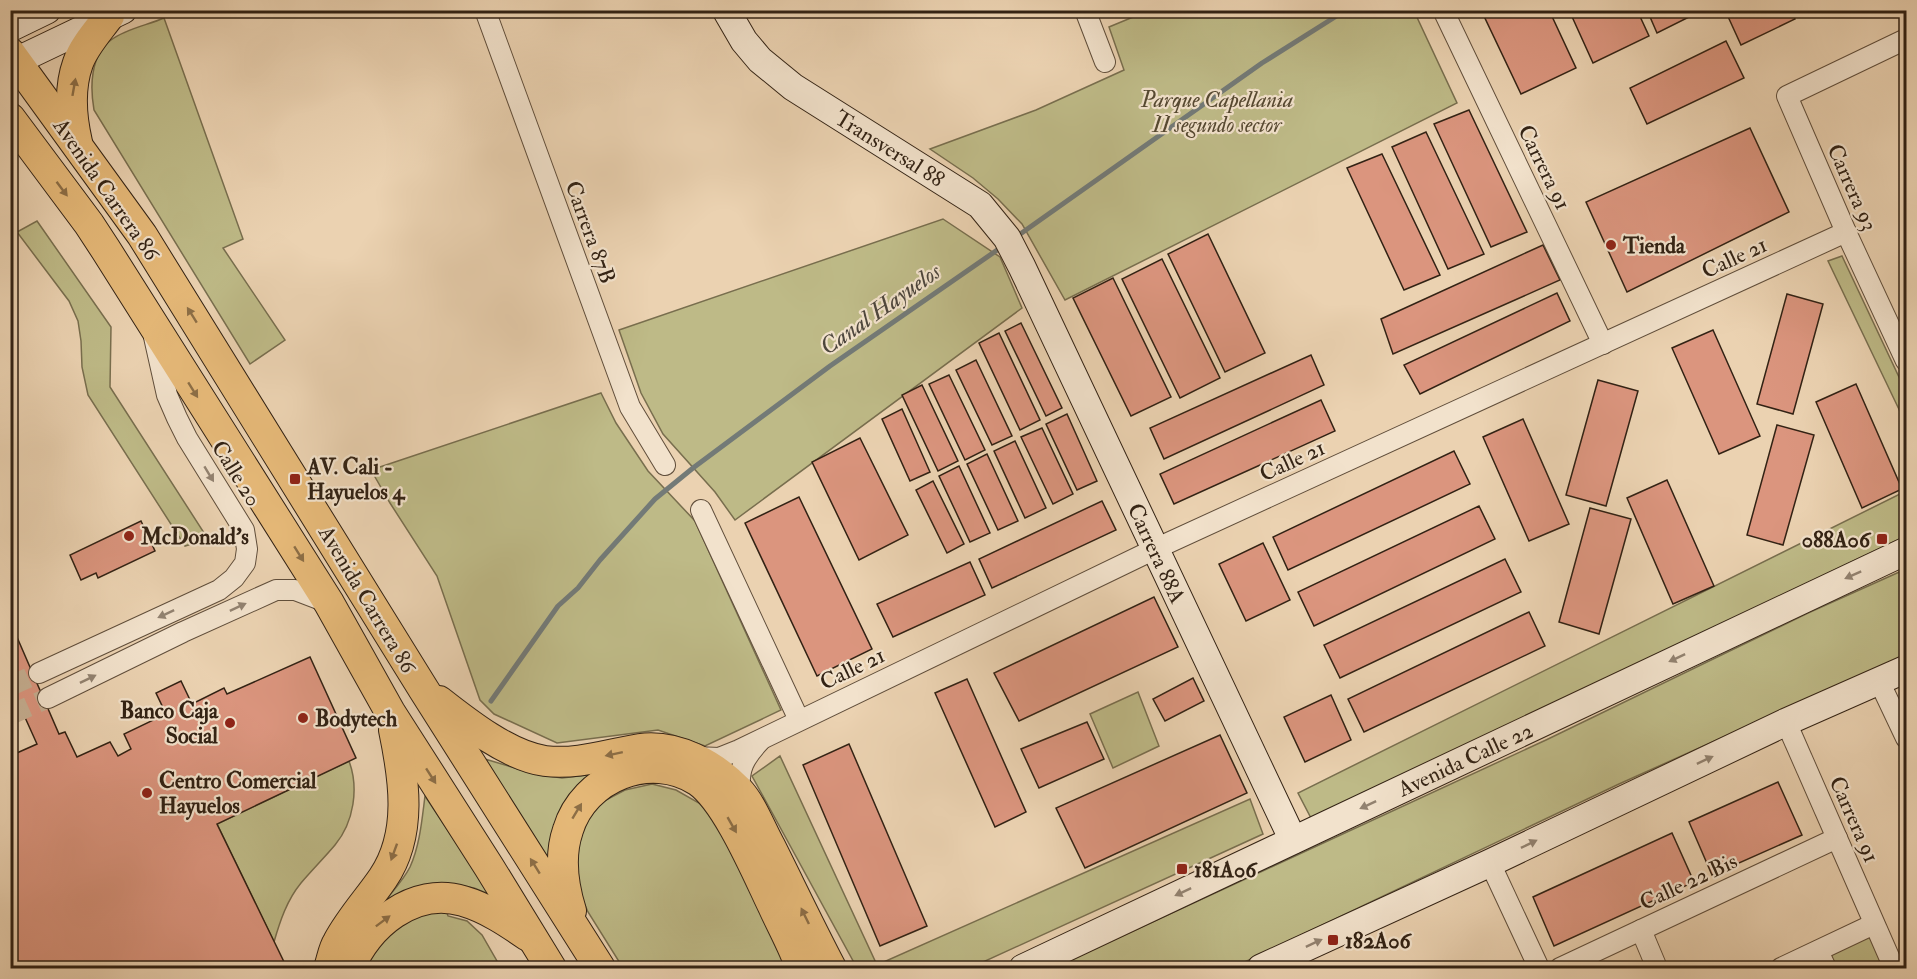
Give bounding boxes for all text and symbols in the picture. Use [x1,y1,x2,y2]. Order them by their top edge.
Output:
one-way arrow [70,77,79,96]
park label: Parque Capellania II segundo sector [1140,86,1293,139]
street label: Transversal 88 [829,104,950,194]
street label: Avenida Carrera 86 [46,112,167,268]
street label: Carrera 91 [1511,120,1577,215]
street label: Carrera 93 [1821,140,1884,235]
street label: Carrera 87B [559,177,622,288]
one-way arrow [55,181,67,196]
street label: Calle 21 [1697,231,1772,285]
place label: Tienda [1622,232,1686,260]
marker: Tienda [1604,238,1618,252]
water label: Canal Hayuelos [814,256,947,362]
one-way arrow [187,307,198,323]
one-way arrow [188,382,199,398]
street label: Calle 21 [1255,434,1330,488]
street label: Calle 20 [205,435,267,512]
place label: AV. Cali - Hayuelos 4 [306,453,406,507]
one-way arrow [203,466,214,482]
marker: AV. Cali - Hayuelos 4 [288,472,302,486]
street label: Carrera 88A [1121,499,1191,608]
street label: Avenida Carrera 86 [312,520,423,680]
place label: McDonald's [140,523,249,551]
place label: 088A06 [1802,526,1872,554]
marker: McDonald's [122,529,136,543]
marker: 088A06 [1875,532,1889,546]
one-way arrow [293,546,304,562]
one-way arrow [1845,570,1862,579]
one-way arrow [229,602,246,611]
one-way arrow [158,610,175,619]
street label: Calle 21 [815,641,890,697]
one-way arrow [1668,654,1685,663]
one-way arrow [80,674,97,684]
place label: Banco Caja Social [120,697,219,750]
place label: Bodytech [315,705,398,734]
marker: Bodytech [296,711,310,725]
marker: Banco Caja Social [223,716,237,730]
street label: Avenida Calle 22 [1392,716,1537,804]
one-way arrow [605,750,624,759]
one-way arrow [1697,755,1714,764]
place label: Centro Comercial Hayuelos [159,767,317,821]
one-way arrow [425,767,436,784]
street label: Carrera 91 [1823,772,1885,867]
marker: Centro Comercial Hayuelos [140,786,154,800]
one-way arrow [1359,800,1376,809]
one-way arrow [572,803,583,819]
one-way arrow [727,817,737,834]
one-way arrow [1521,839,1538,848]
one-way arrow [389,843,399,861]
street label: Calle 22 Bis [1635,847,1742,917]
place label: 181A06 [1194,856,1258,884]
one-way arrow [530,858,541,874]
marker: 181A06 [1175,862,1189,876]
one-way arrow [1175,888,1192,897]
one-way arrow [800,908,810,925]
one-way arrow [375,916,390,928]
place label: 182A06 [1345,927,1413,955]
marker: 182A06 [1326,933,1340,947]
one-way arrow [1305,939,1322,948]

